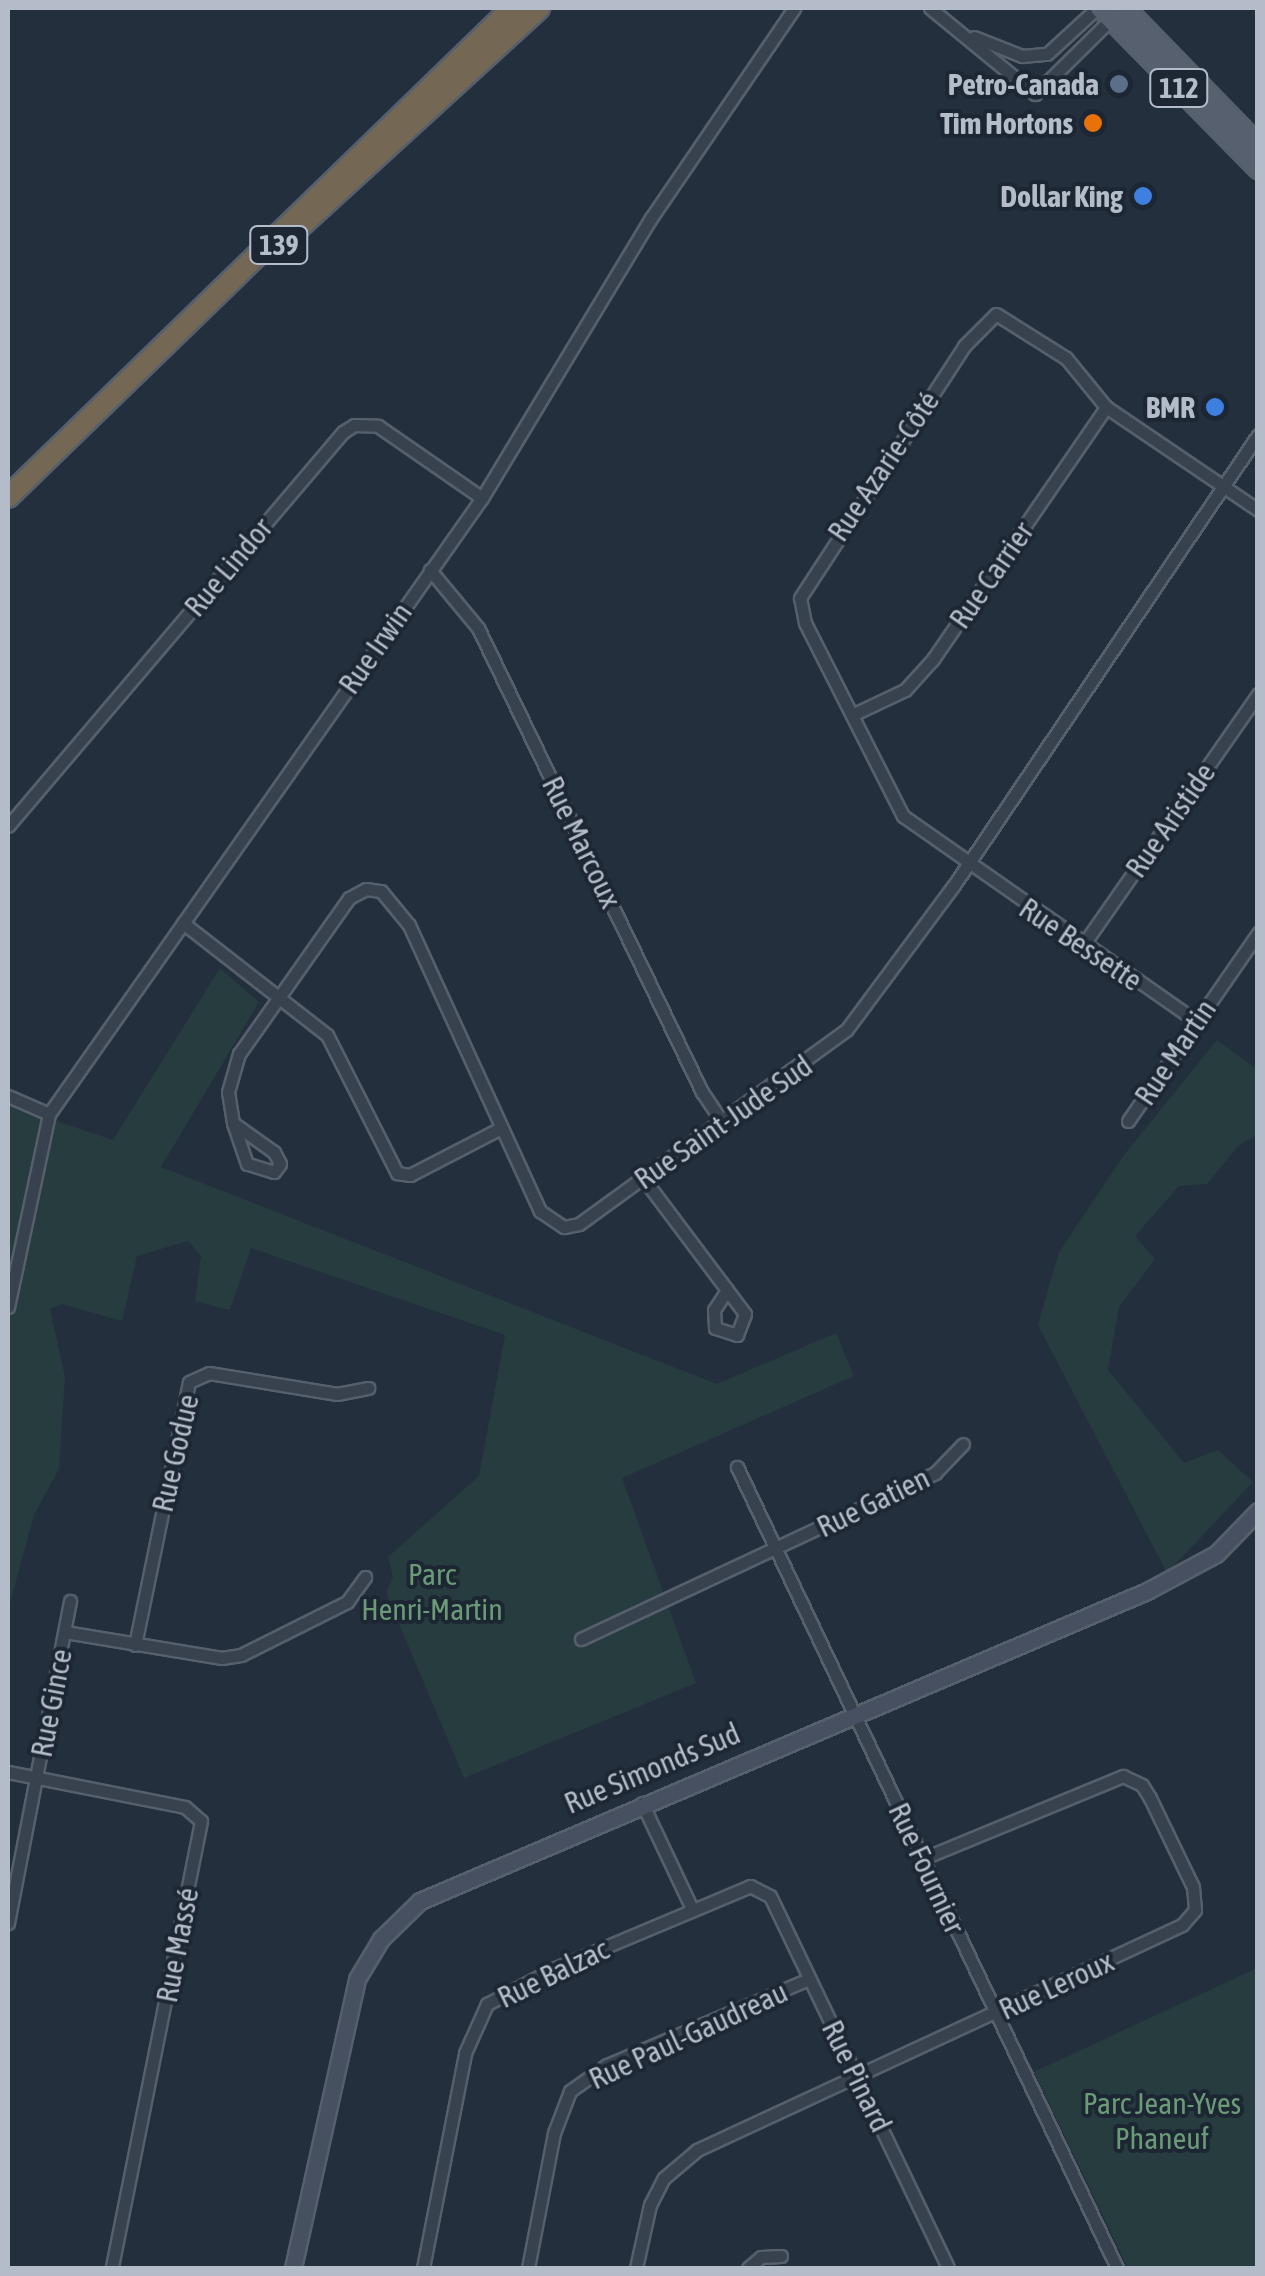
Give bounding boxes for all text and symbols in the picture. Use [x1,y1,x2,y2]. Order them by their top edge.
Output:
road number: 112 [1149,65,1209,111]
place label: Petro-Canada [948,66,1099,102]
marker: Petro-Canada [1108,73,1130,95]
place label: Tim Hortons [940,105,1073,141]
marker: Tim Hortons [1082,112,1104,134]
place label: Dollar King [1000,178,1123,214]
marker: Dollar King [1132,185,1154,207]
road number: 139 [249,222,309,268]
street label: Rue Azarie-Côté [820,384,946,548]
place label: BMR [1146,389,1195,425]
marker: BMR [1204,396,1226,418]
street label: Rue Lindor [176,510,280,624]
street label: Rue Carrier [941,515,1041,635]
street label: Rue Irwin [331,595,419,701]
street label: Rue Aristide [1118,756,1222,884]
street label: Rue Marcoux [535,770,629,914]
street label: Rue Bessette [1013,890,1149,998]
street label: Rue Martin [1127,992,1223,1112]
street label: Rue Saint-Jude Sud [627,1047,819,1197]
street label: Rue Godue [144,1391,206,1515]
street label: Rue Gatien [811,1459,935,1545]
park label: Parc Henri-Martin [361,1556,503,1626]
street label: Rue Gince [23,1646,79,1760]
street label: Rue Simonds Sud [559,1715,745,1821]
street label: Rue Fournier [881,1797,973,1939]
street label: Rue Massé [148,1885,206,2005]
street label: Rue Balzac [492,1931,614,2015]
street label: Rue Leroux [993,1943,1119,2027]
street label: Rue Paul-Gaudreau [583,1973,793,2097]
street label: Rue Pinard [815,2014,899,2138]
park label: Parc Jean-Yves Phaneuf [1083,2085,1241,2156]

